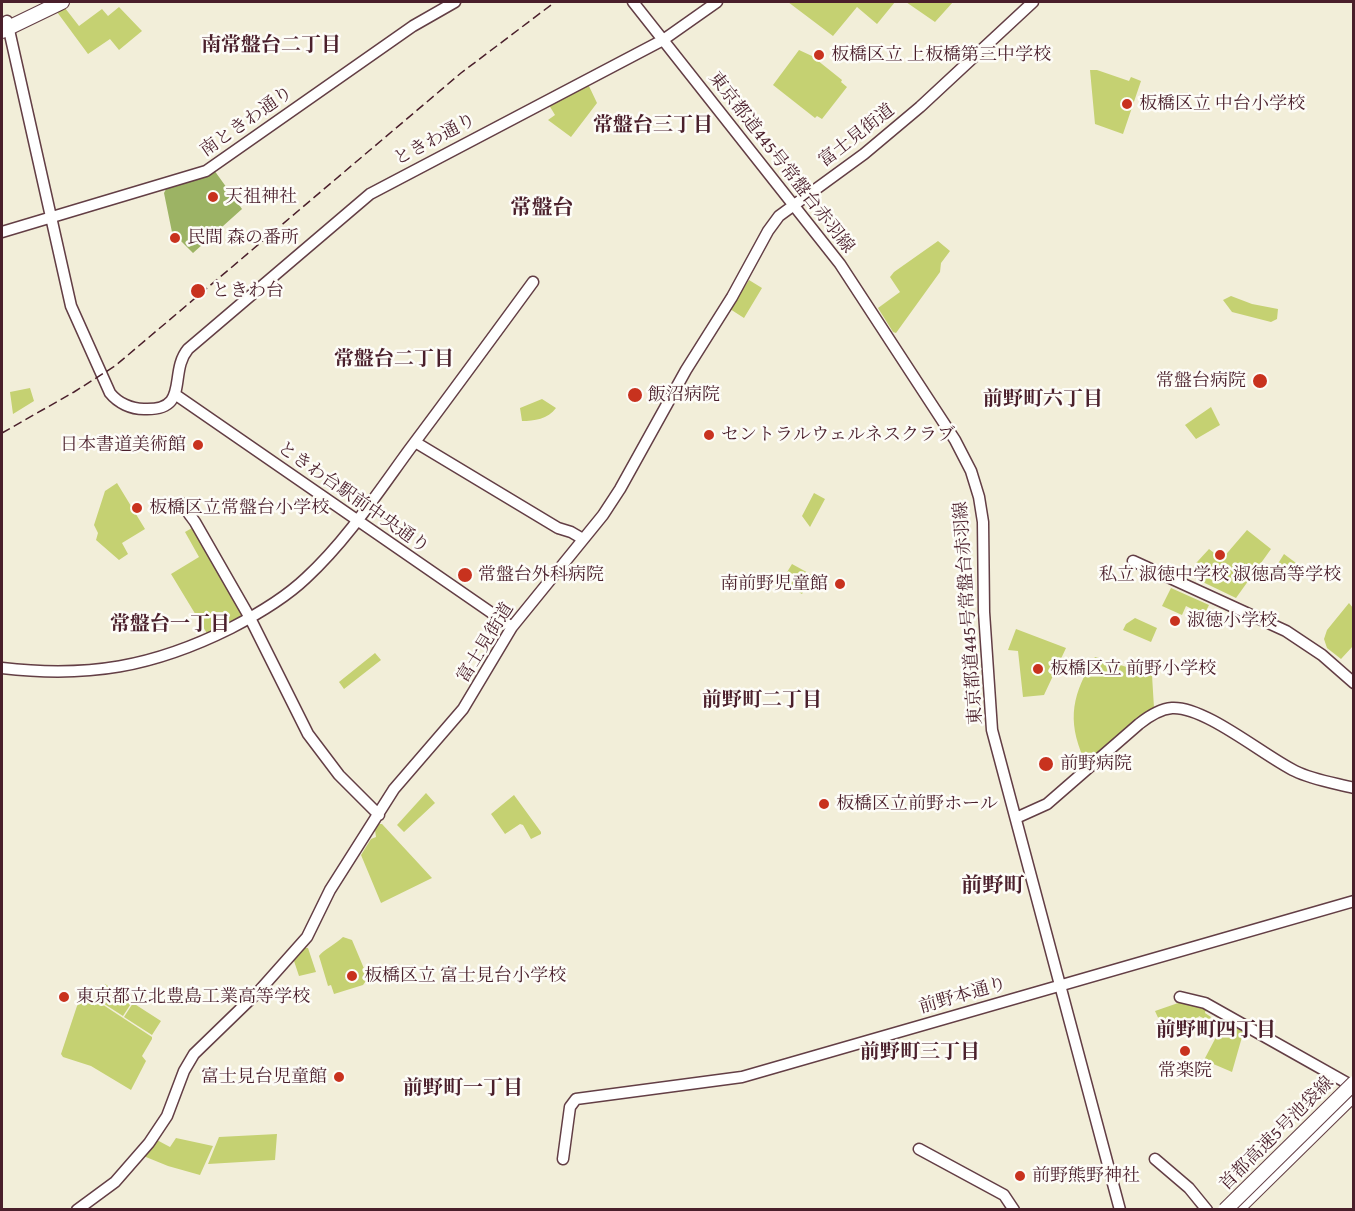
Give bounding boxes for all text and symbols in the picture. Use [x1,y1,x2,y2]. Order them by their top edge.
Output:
district label: 南常盤台二丁目 [201,34,341,58]
place label: 板橋区立 上板橋第三中学校 [831,44,1051,66]
marker: 板橋区立 上板橋第三中学校 [812,48,826,62]
street label: 東京都道445号常盤台赤羽線 [704,68,858,258]
street label: 南ときわ通り [197,82,297,162]
place label: 板橋区立 中台小学校 [1139,93,1305,115]
marker: 板橋区立 中台小学校 [1120,97,1134,111]
street label: 富士見街道 [815,100,899,172]
street label: ときわ通り [390,109,480,171]
district label: 常盤台三丁目 [593,114,713,138]
place label: 天祖神社 [225,186,297,208]
marker: 天祖神社 [206,190,220,204]
district label: 常盤台 [511,196,573,222]
place label: 民間 森の番所 [187,227,299,249]
marker: 民間 森の番所 [168,231,182,245]
place label: ときわ台 [212,280,284,302]
marker: ときわ台 [189,282,207,300]
district label: 常盤台二丁目 [334,348,454,372]
place label: 常盤台病院 [1156,370,1246,392]
marker: 常盤台病院 [1251,372,1269,390]
place label: 飯沼病院 [648,384,720,406]
marker: 飯沼病院 [626,386,644,404]
district label: 前野町六丁目 [983,388,1103,412]
place label: セントラルウェルネスクラブ [721,424,955,446]
marker: セントラルウェルネスクラブ [702,428,716,442]
place label: 日本書道美術館 [60,434,186,456]
marker: 日本書道美術館 [191,438,205,452]
street label: ときわ台駅前中央通り [273,438,433,558]
place label: 板橋区立常盤台小学校 [149,497,329,519]
marker: 板橋区立常盤台小学校 [130,501,144,515]
street label: 東京都道445号常盤台赤羽線 [950,501,988,725]
marker: 私立 淑徳中学校 淑徳高等学校 [1213,548,1227,562]
place label: 常盤台外科病院 [478,564,604,586]
place label: 私立 淑徳中学校 淑徳高等学校 [1099,564,1341,586]
marker: 常盤台外科病院 [456,566,474,584]
place label: 南前野児童館 [720,573,828,595]
marker: 南前野児童館 [833,577,847,591]
street label: 富士見街道 [453,599,519,687]
place label: 淑徳小学校 [1187,610,1277,632]
district label: 常盤台一丁目 [110,613,230,637]
marker: 淑徳小学校 [1168,614,1182,628]
place label: 板橋区立 前野小学校 [1050,658,1216,680]
marker: 板橋区立 前野小学校 [1031,662,1045,676]
district label: 前野町二丁目 [702,689,822,713]
place label: 前野病院 [1060,753,1132,775]
marker: 前野病院 [1037,755,1055,773]
place label: 板橋区立前野ホール [836,793,998,815]
marker: 板橋区立前野ホール [817,797,831,811]
district label: 前野町 [962,874,1024,900]
place label: 板橋区立 富士見台小学校 [364,965,566,987]
marker: 板橋区立 富士見台小学校 [345,969,359,983]
street label: 前野本通り [917,973,1009,1019]
place label: 東京都立北豊島工業高等学校 [76,986,310,1008]
marker: 東京都立北豊島工業高等学校 [57,990,71,1004]
district label: 前野町四丁目 [1156,1019,1276,1043]
district label: 前野町三丁目 [860,1041,980,1065]
marker: 常楽院 [1178,1044,1192,1058]
place label: 常楽院 [1158,1060,1212,1082]
place label: 富士見台児童館 [201,1066,327,1088]
marker: 富士見台児童館 [332,1070,346,1084]
street label: 首都高速5号池袋線 [1215,1072,1339,1196]
district label: 前野町一丁目 [403,1077,523,1101]
place label: 前野熊野神社 [1032,1165,1140,1187]
marker: 前野熊野神社 [1013,1169,1027,1183]

